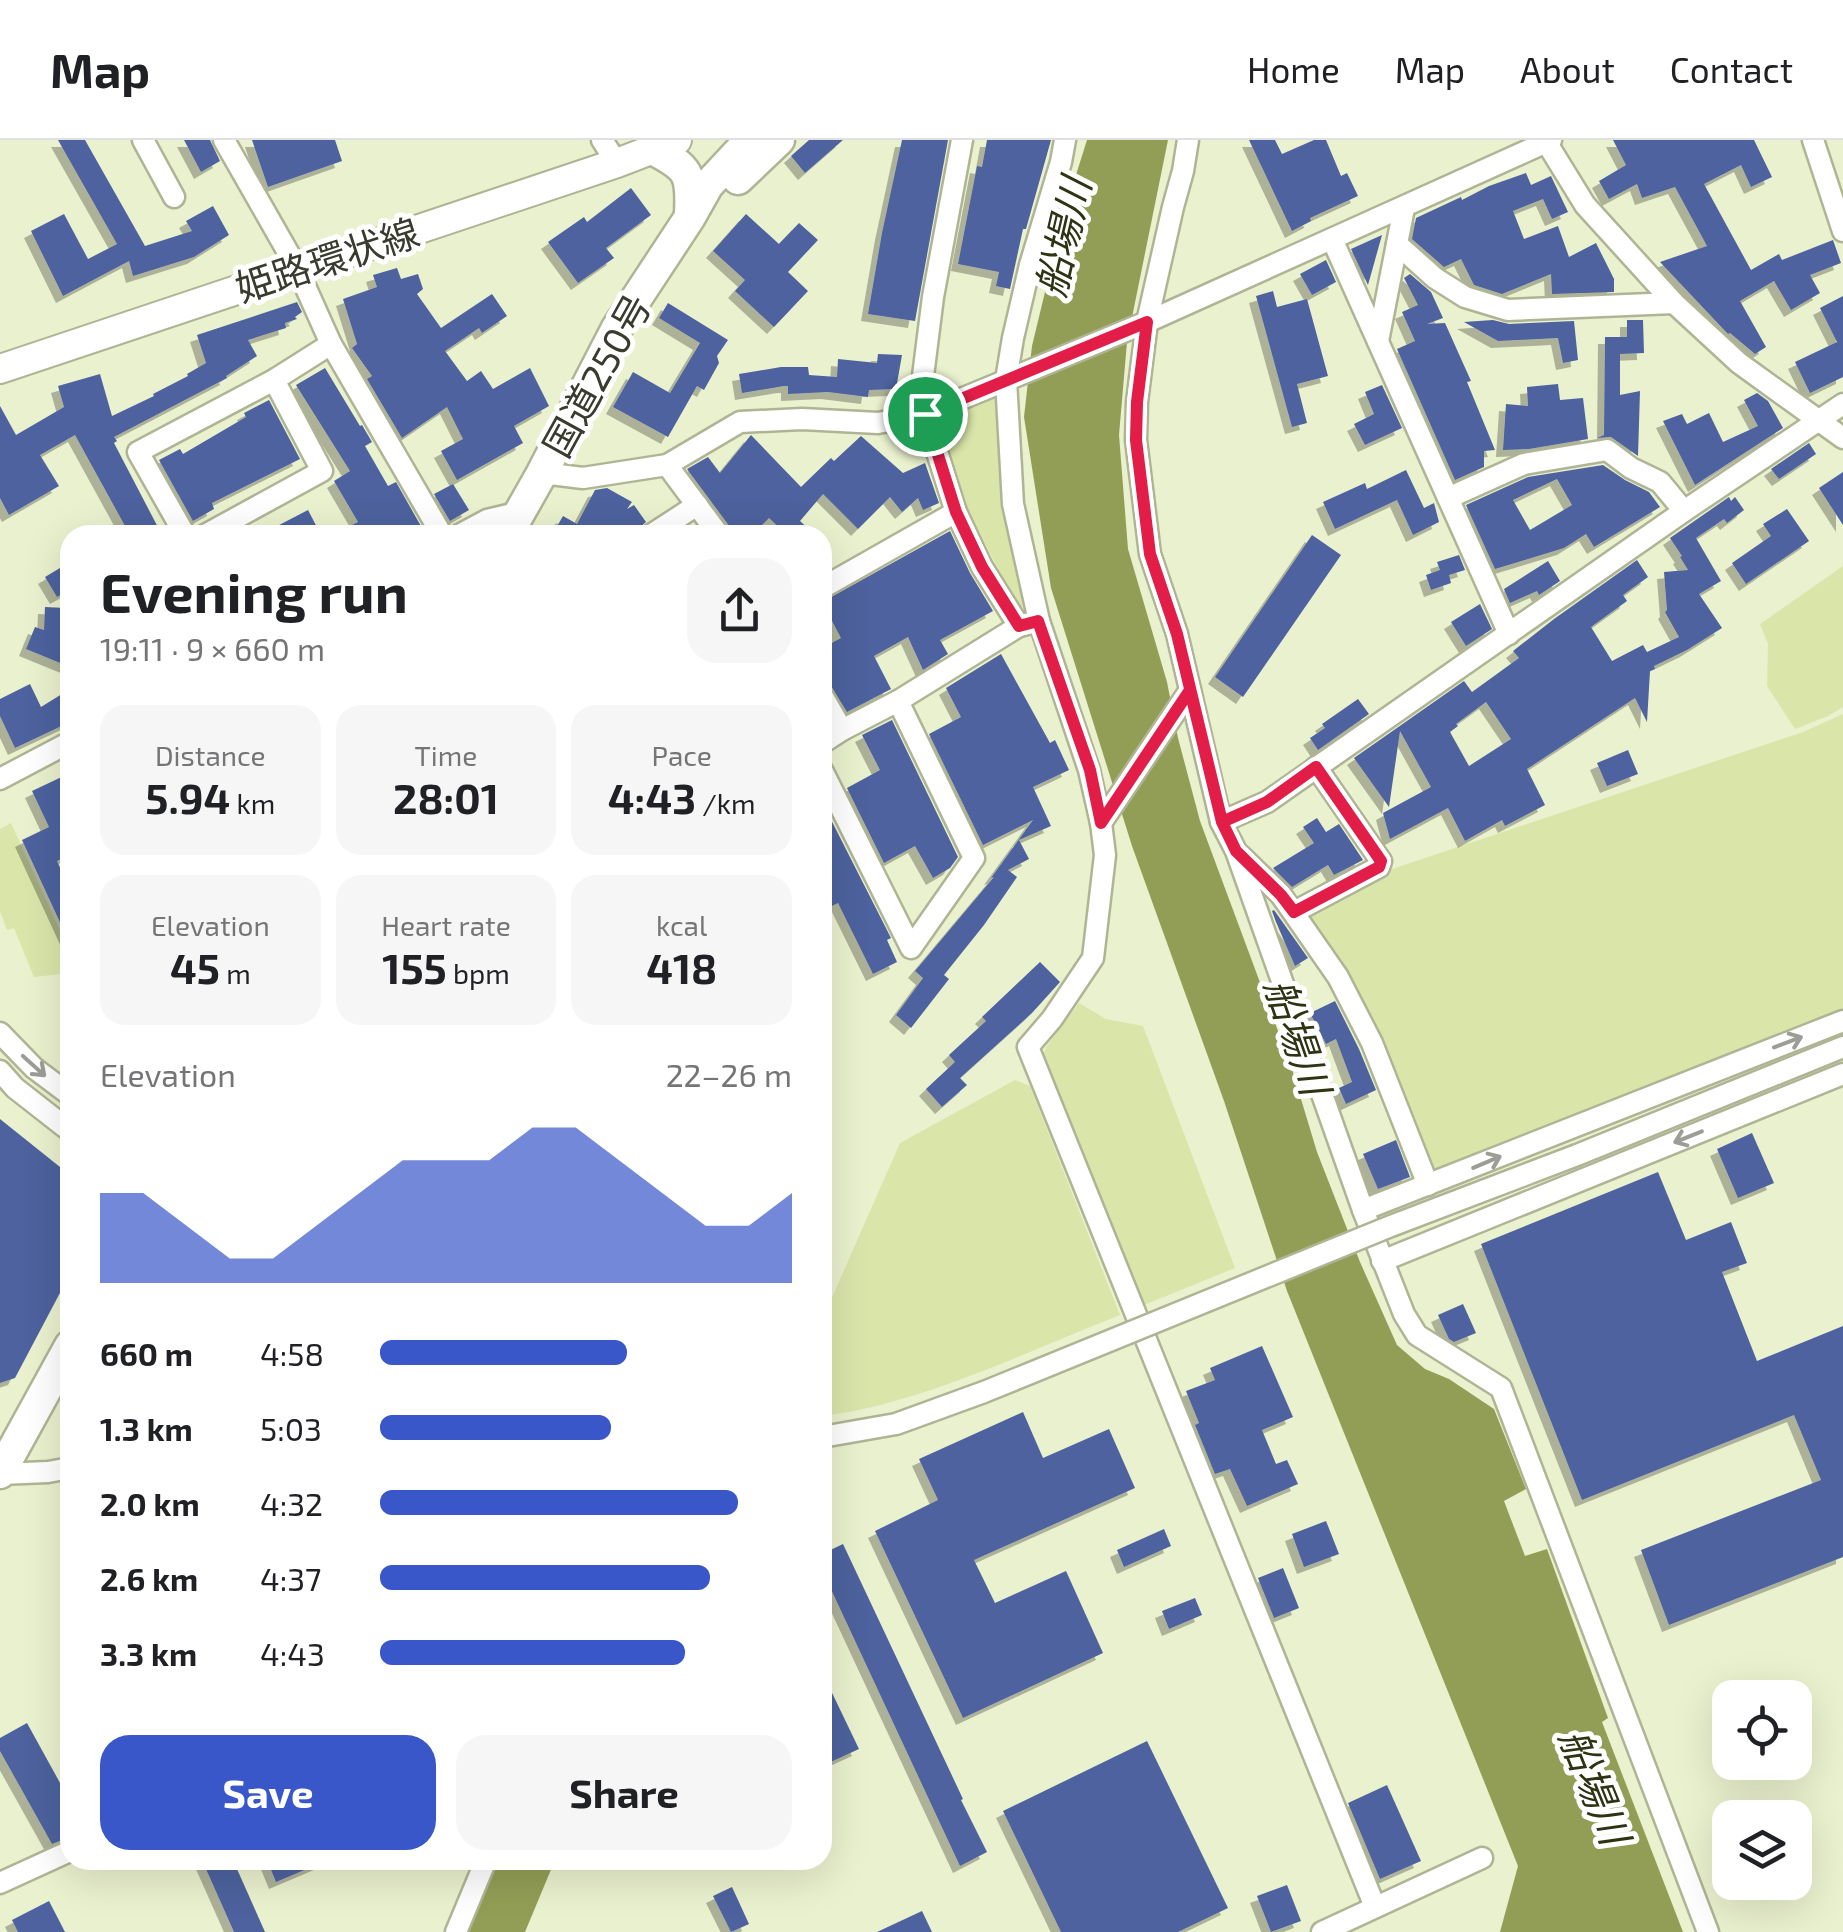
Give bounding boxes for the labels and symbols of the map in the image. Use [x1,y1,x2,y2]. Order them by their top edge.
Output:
water label: 船場川 [1025,169,1100,301]
street label: 姫路環状線 [230,208,424,310]
street label: 国道250号 [533,286,659,464]
pin [883,372,968,457]
water label: 船場川 [1257,971,1343,1104]
one-way arrow [1773,1031,1803,1049]
one-way arrow [21,1054,46,1077]
one-way arrow [1673,1129,1704,1147]
one-way arrow [1471,1152,1501,1170]
water label: 船場川 [1551,1721,1642,1854]

